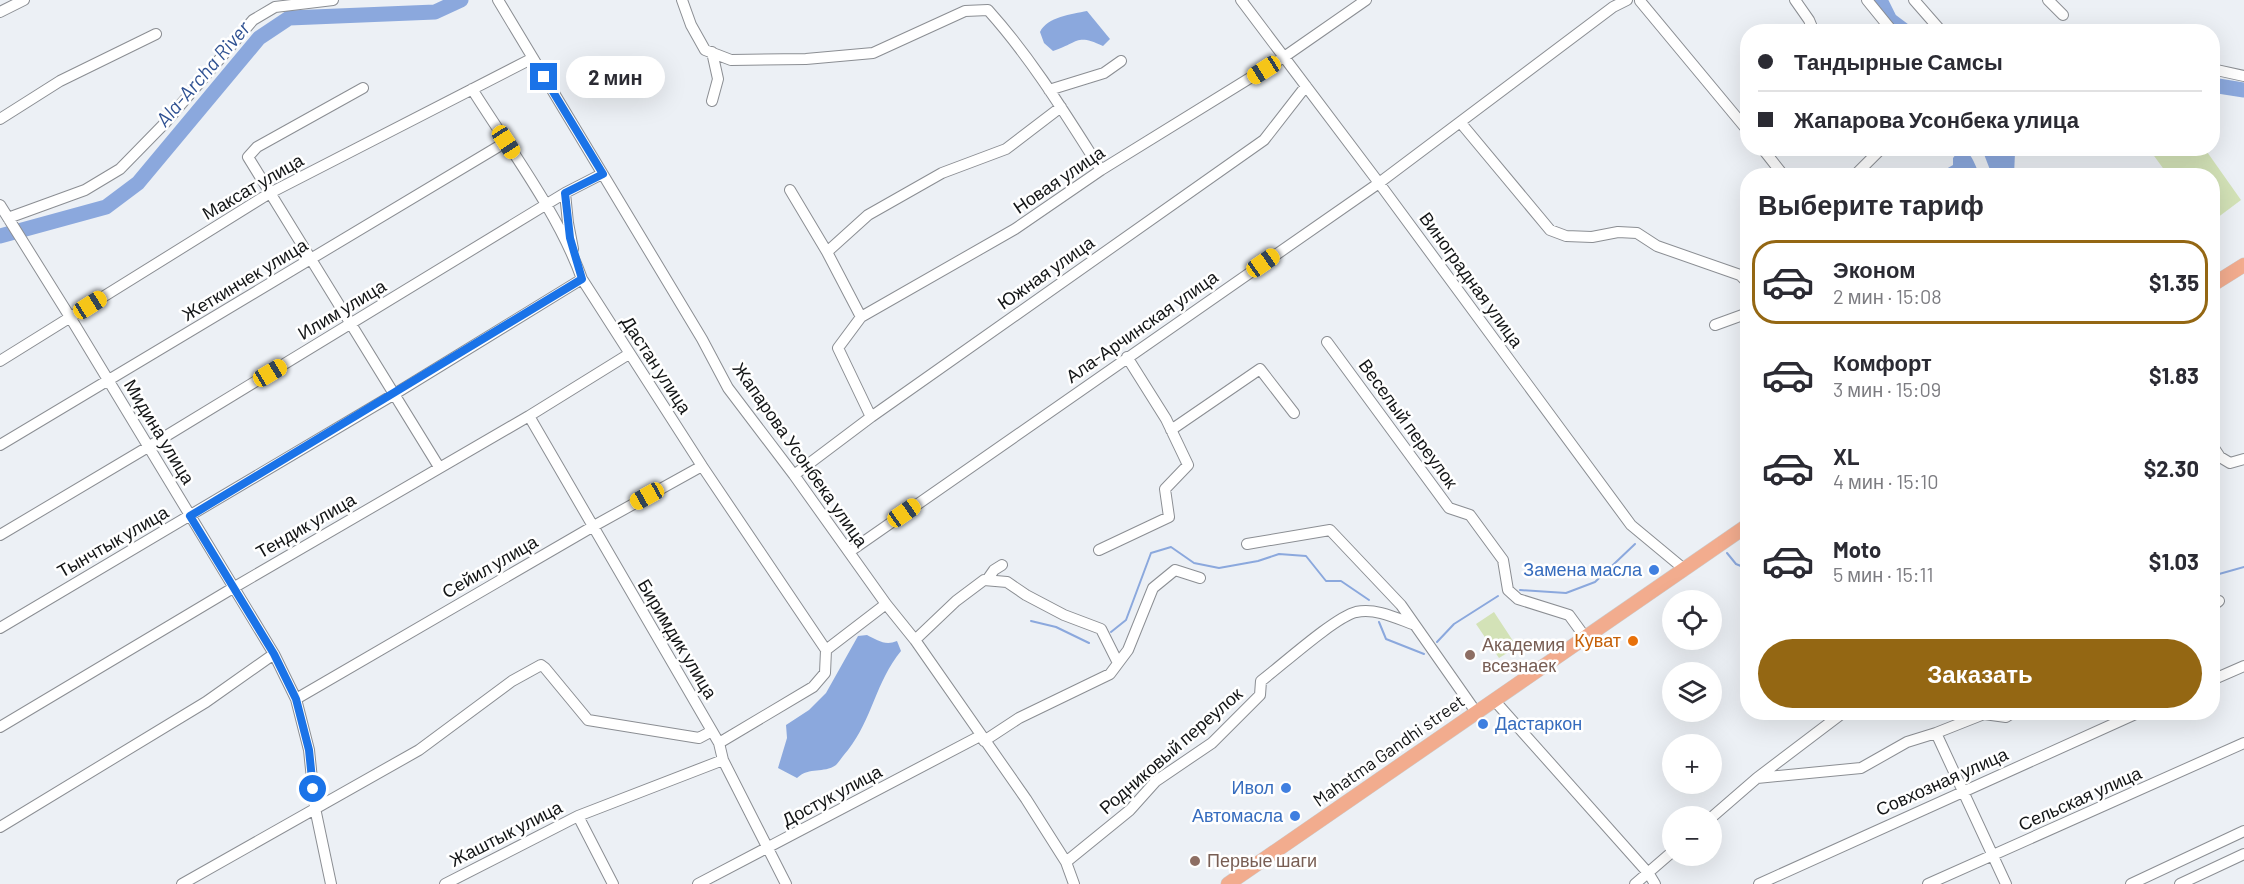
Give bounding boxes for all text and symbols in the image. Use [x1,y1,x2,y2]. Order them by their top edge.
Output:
water label: Ala-Archa River [150,15,255,131]
text: Тандырные Самсы [1794,48,2003,74]
car [1244,53,1284,87]
callout: 2 мин [565,56,664,98]
route end [530,63,557,90]
text: 2 мин [588,65,643,89]
text: Жапарова Усонбека улица [1794,106,2079,132]
car [489,122,523,162]
street label: Новая улица [1009,140,1109,218]
street label: Максат улица [198,148,308,224]
text: Выберите тариф [1758,188,1984,220]
street label: Виноградная улица [1415,207,1529,352]
street label: Южная улица [993,230,1099,314]
street label: Жеткинчек улица [178,233,312,325]
car [1243,245,1283,281]
icon: car [1761,255,1815,309]
text: Эконом [1833,256,1916,282]
street label: Ала-Арчинская улица [1061,265,1223,387]
text: $1.35 [2149,269,2199,295]
street label: Илим улица [293,274,390,344]
text: 2 мин · 15:08 [1833,284,1942,308]
car [70,288,110,322]
street label: Дастан улица [617,311,697,418]
icon: car [1761,348,1815,402]
text: Комфорт [1833,349,1932,375]
street label: Веселый переулок [1355,355,1463,492]
car [250,356,290,390]
street label: Жапарова Усонбека улица [729,358,874,552]
text: $1.83 [2149,362,2199,388]
street label: Мидина улица [120,375,200,489]
text: 3 мин · 15:09 [1833,377,1941,401]
icon: car [1761,441,1815,495]
text: XL [1833,443,1859,469]
text: $2.30 [2144,455,2199,481]
text: 4 мин · 15:10 [1833,469,1939,493]
car [627,479,667,513]
street label: Тендик улица [252,487,360,563]
car [884,495,924,531]
street label: Тынчтык улица [53,500,173,582]
street label: Сейил улица [438,529,542,602]
icon: car [1761,534,1815,588]
text: Moto [1833,536,1881,562]
text: $1.03 [2149,548,2199,574]
place label: Замена масла [1523,558,1643,580]
text: 5 мин · 15:11 [1833,562,1934,586]
marker: Замена масла [1647,563,1661,577]
street label: Биримдик улица [633,575,723,703]
map controls [1662,590,1722,866]
button: locate [1662,590,1722,650]
place label: Куват [1574,629,1621,651]
place label: Академия всезнаек [1482,633,1565,676]
marker: Куват [1626,634,1640,648]
button: Заказать [1758,639,2202,708]
marker: Академия всезнаек [1463,648,1477,662]
button: layers [1662,662,1722,722]
street label: Родниковый переулок [1094,682,1246,818]
street label: Mahatma Gandhi street [1308,690,1468,811]
place label: Дастаркон [1495,712,1582,734]
marker: Дастаркон [1476,717,1490,731]
button: + [1662,734,1722,794]
street label: Совхозная улица [1872,742,2012,820]
street label: Достук улица [778,759,886,831]
street label: Сельская улица [2015,761,2145,835]
route start [299,775,326,802]
place label: Ивол [1232,776,1274,798]
marker: Ивол [1279,781,1293,795]
street label: Жаштык улица [446,795,566,871]
place label: Автомасла [1192,804,1284,826]
button: − [1662,806,1722,866]
marker: Автомасла [1288,809,1302,823]
place label: Первые шаги [1207,849,1317,871]
marker: Первые шаги [1188,854,1202,868]

